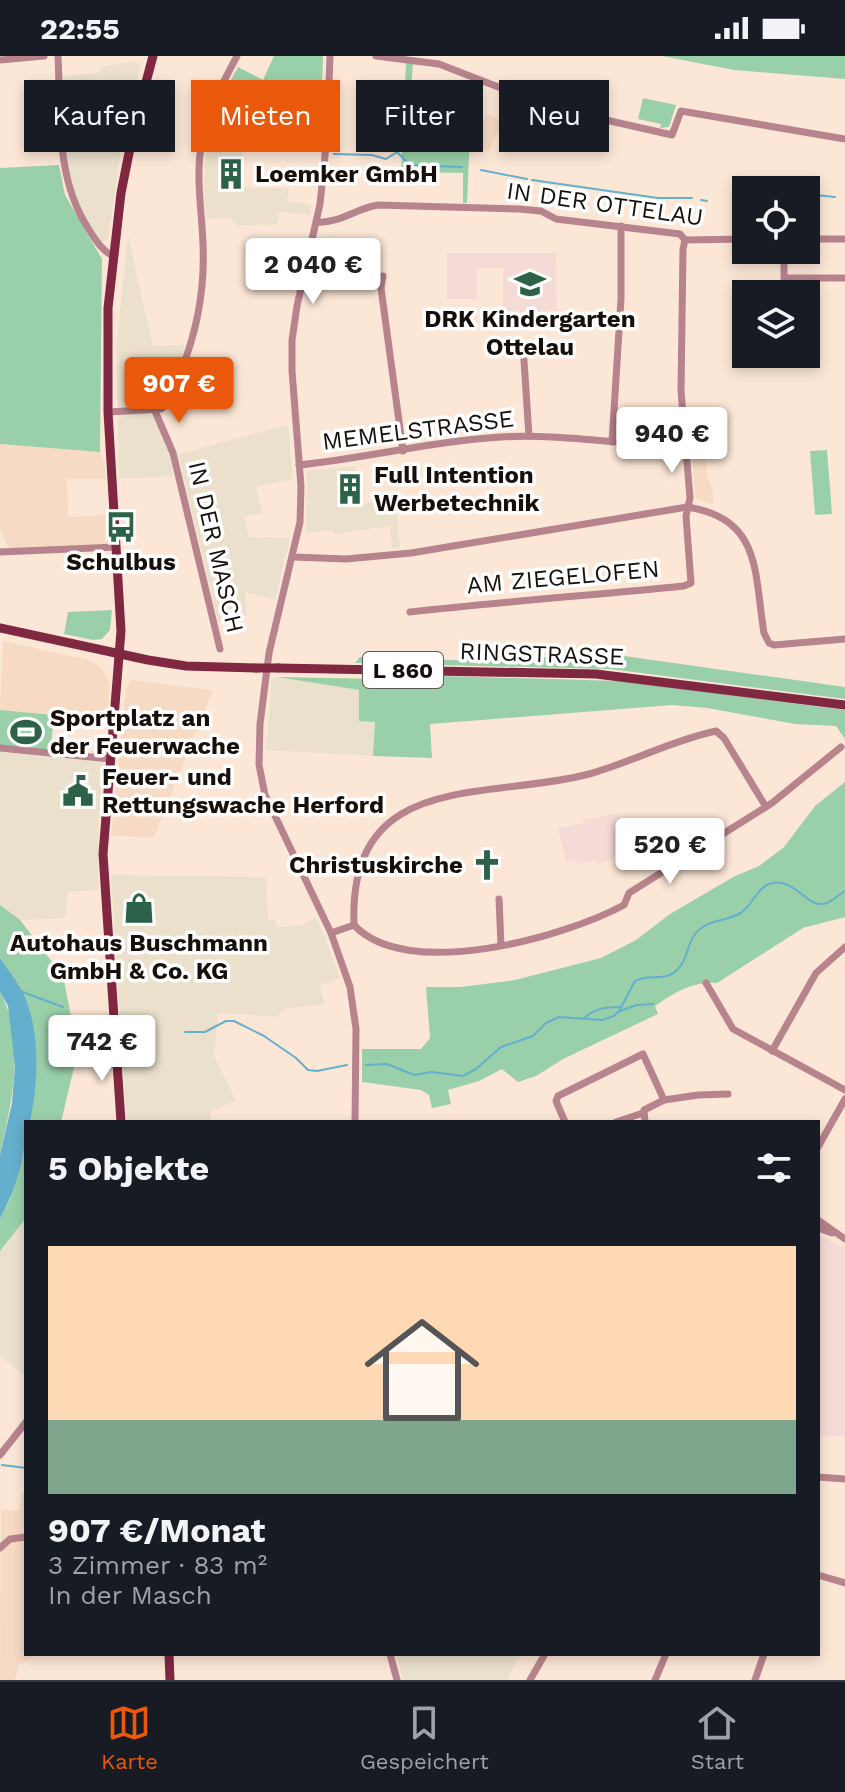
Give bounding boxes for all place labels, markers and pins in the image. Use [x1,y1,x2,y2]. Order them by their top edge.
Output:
building icon: Loemker GmbH [214,157,248,191]
place label: Loemker GmbH [255,160,438,188]
pin: 2 040 € [239,238,387,306]
school or university icon: DRK Kindergarten Ottelau [513,267,547,301]
place label: DRK Kindergarten Ottelau [424,305,636,361]
pin: 907 € [123,357,235,425]
pin: 940 € [616,407,728,475]
place label: Full Intention Werbetechnik [374,461,539,517]
building icon: Full Intention Werbetechnik [333,472,367,506]
bus stop icon: Schulbus [104,510,138,544]
place label: Schulbus [66,548,176,576]
place label: Sportplatz an der Feuerwache [50,704,240,760]
sports icon: Sportplatz an der Feuerwache [9,715,43,749]
place label: Feuer- und Rettungswache Herford [102,763,384,819]
public building icon: Feuer- und Rettungswache Herford [61,774,95,808]
pin: 520 € [614,818,726,886]
church icon: Christuskirche [470,848,504,882]
place label: Christuskirche [289,851,463,879]
shop icon: Autohaus Buschmann GmbH & Co. KG [122,891,156,925]
place label: Autohaus Buschmann GmbH & Co. KG [10,929,268,985]
pin: 742 € [46,1015,158,1083]

